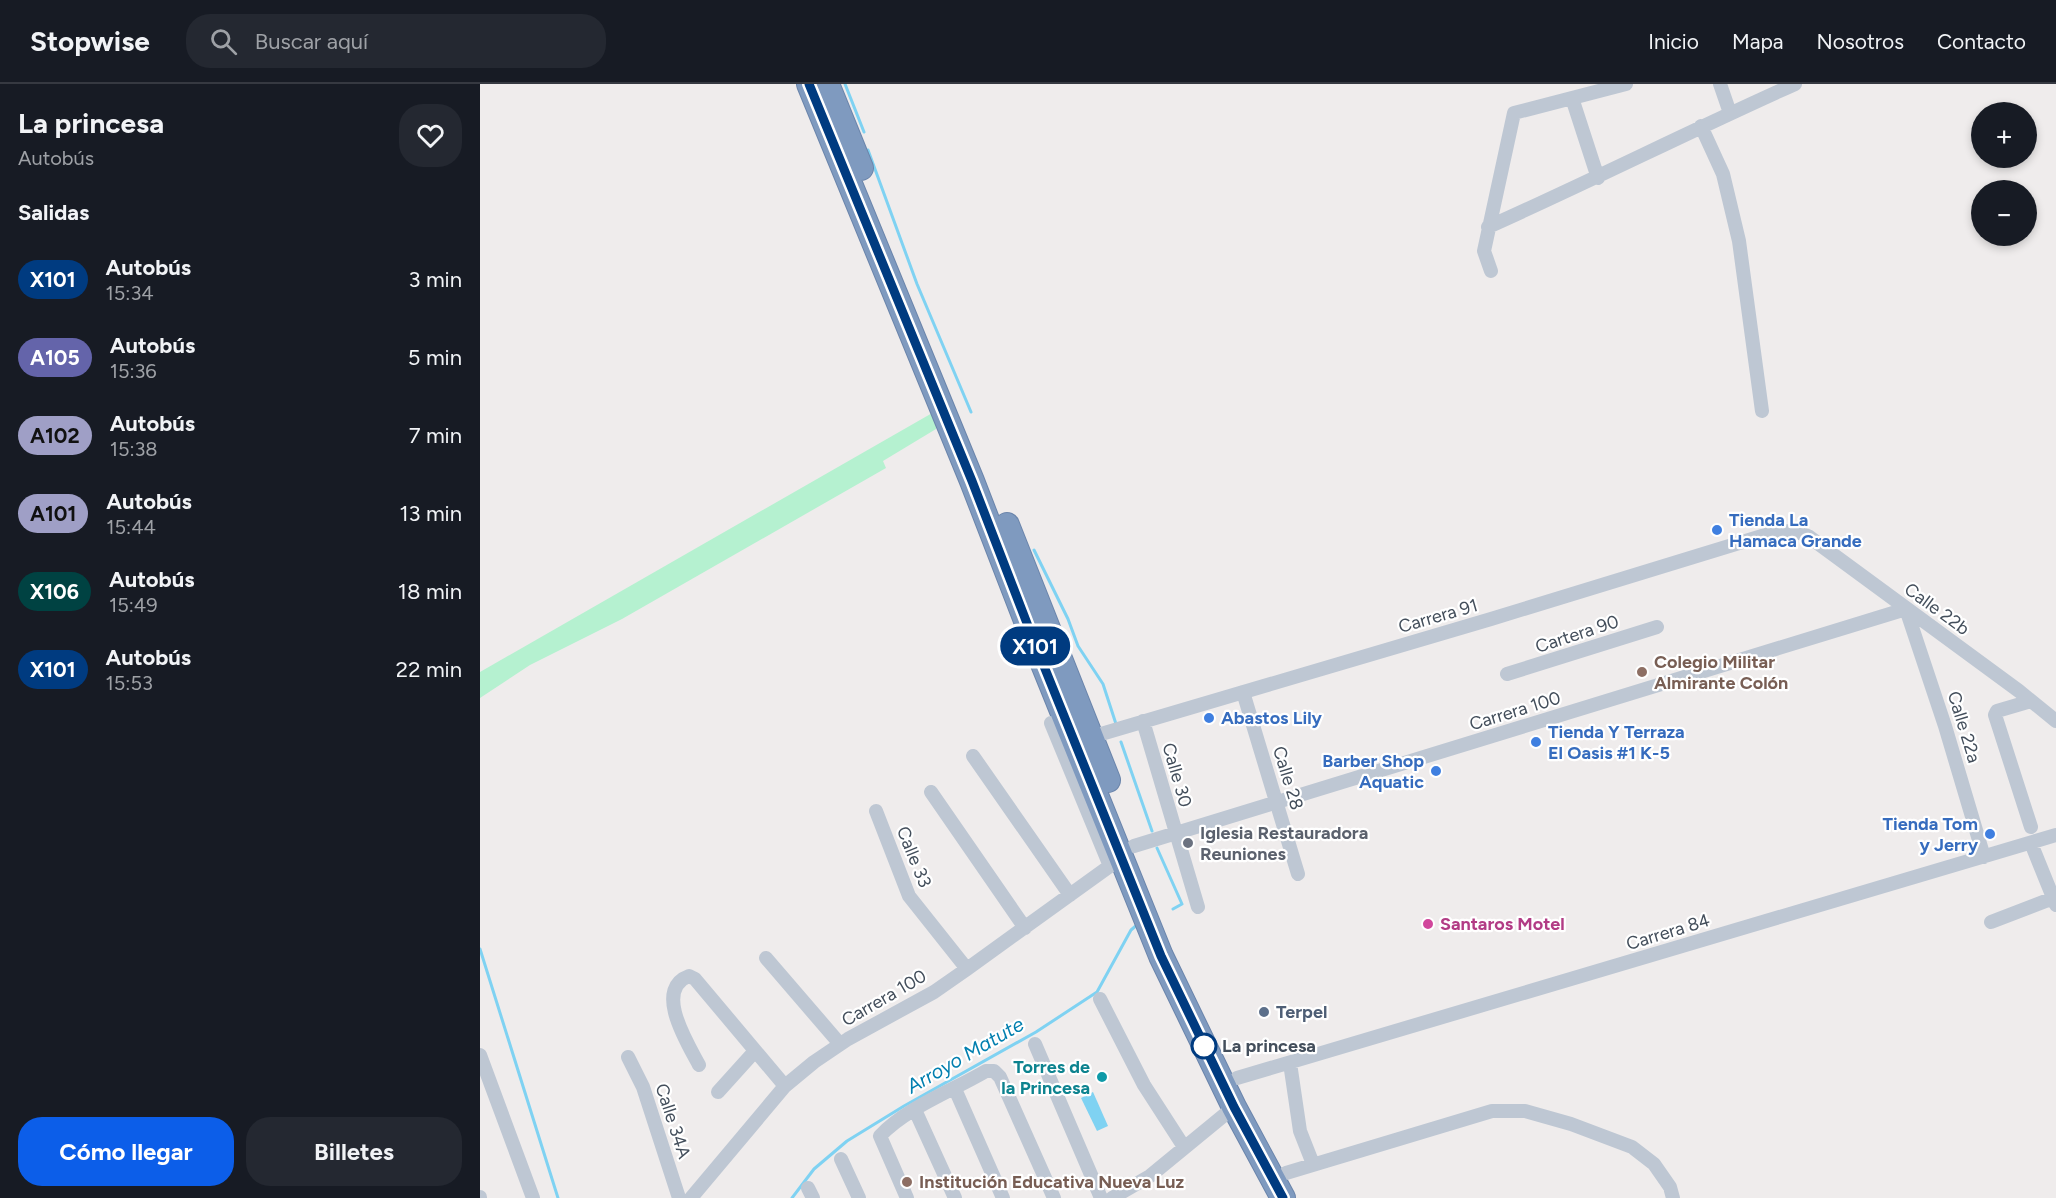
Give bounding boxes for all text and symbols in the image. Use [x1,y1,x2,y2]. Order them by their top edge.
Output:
search box [186,14,606,68]
text: Stopwise [30,24,150,58]
icon: search [207,25,240,58]
text: Buscar aquí [255,28,368,55]
text: Inicio [1648,29,1699,54]
text: Mapa [1732,29,1784,54]
text: Nosotros [1817,29,1904,54]
text: Contacto [1937,29,2026,54]
map controls [1971,102,2037,246]
button: + [1971,102,2037,168]
button: heart [399,104,462,167]
text: La princesa [18,106,164,140]
text: Autobús [18,146,94,170]
button: − [1971,180,2037,246]
text: Salidas [18,199,89,226]
text: Autobús [106,254,191,281]
text: 3 min [408,266,462,293]
text: X101 [30,267,76,292]
text: 15:34 [106,281,154,305]
text: Autobús [110,332,195,359]
text: 5 min [408,344,462,371]
text: A105 [30,345,80,370]
text: 15:36 [110,359,157,383]
text: Autobús [110,410,195,437]
text: 7 min [409,422,462,449]
text: A102 [30,423,80,448]
text: 15:38 [110,437,158,461]
text: Autobús [106,488,192,515]
text: 13 min [399,500,462,527]
text: A101 [30,501,76,526]
place label: Tienda La Hamaca Grande [1729,509,1862,552]
text: 15:44 [106,515,156,539]
marker: Tienda La Hamaca Grande [1710,523,1724,537]
text: Autobús [109,566,194,593]
text: 18 min [398,578,462,605]
street label: Calle 22b [1900,578,1974,640]
text: X106 [30,579,79,604]
text: 15:49 [109,593,157,617]
street label: Carrera 91 [1396,594,1480,638]
street label: Cartera 90 [1533,610,1621,658]
line badge: X101 [993,626,1077,666]
text: X101 [1012,634,1058,659]
text: Autobús [106,644,191,671]
place label: Colegio Militar Almirante Colón [1654,651,1788,694]
text: 22 min [396,656,462,683]
text: X101 [30,657,76,682]
marker: Colegio Militar Almirante Colón [1635,665,1649,679]
text: 15:53 [106,671,153,695]
street label: Carrera 100 [1467,687,1563,735]
street label: Calle 22a [1943,689,1985,765]
place label: Abastos Lily [1221,707,1323,729]
marker: Abastos Lily [1202,711,1216,725]
place label: Tienda Y Terraza El Oasis #1 K-5 [1548,721,1685,764]
marker: Tienda Y Terraza El Oasis #1 K-5 [1529,735,1543,749]
street label: Calle 30 [1157,740,1197,810]
street label: Calle 28 [1268,743,1308,813]
place label: Barber Shop Aquatic [1322,750,1424,793]
marker: Barber Shop Aquatic [1429,764,1443,778]
place label: Tienda Tom y Jerry [1883,813,1979,856]
place label: Iglesia Restauradora Reuniones [1200,822,1368,865]
street label: Calle 33 [892,823,936,891]
marker: Tienda Tom y Jerry [1983,827,1997,841]
marker: Iglesia Restauradora Reuniones [1181,836,1195,850]
street label: Carrera 84 [1624,909,1712,955]
place label: Santaros Motel [1440,913,1565,935]
marker: Santaros Motel [1421,917,1435,931]
street label: Carrera 100 [838,965,930,1031]
place label: Terpel [1276,1001,1327,1023]
marker: Terpel [1257,1005,1271,1019]
water label: Arroyo Matute [901,1012,1028,1099]
marker: La princesa [1191,1033,1217,1059]
place label: La princesa [1222,1035,1316,1057]
place label: Torres de la Princesa [1001,1056,1090,1099]
marker: Torres de la Princesa [1095,1070,1109,1084]
street label: Calle 34A [651,1081,695,1161]
button: Cómo llegar [18,1117,234,1186]
button: Billetes [246,1117,462,1186]
place label: Institución Educativa Nueva Luz [919,1171,1184,1193]
marker: Institución Educativa Nueva Luz [900,1175,914,1189]

